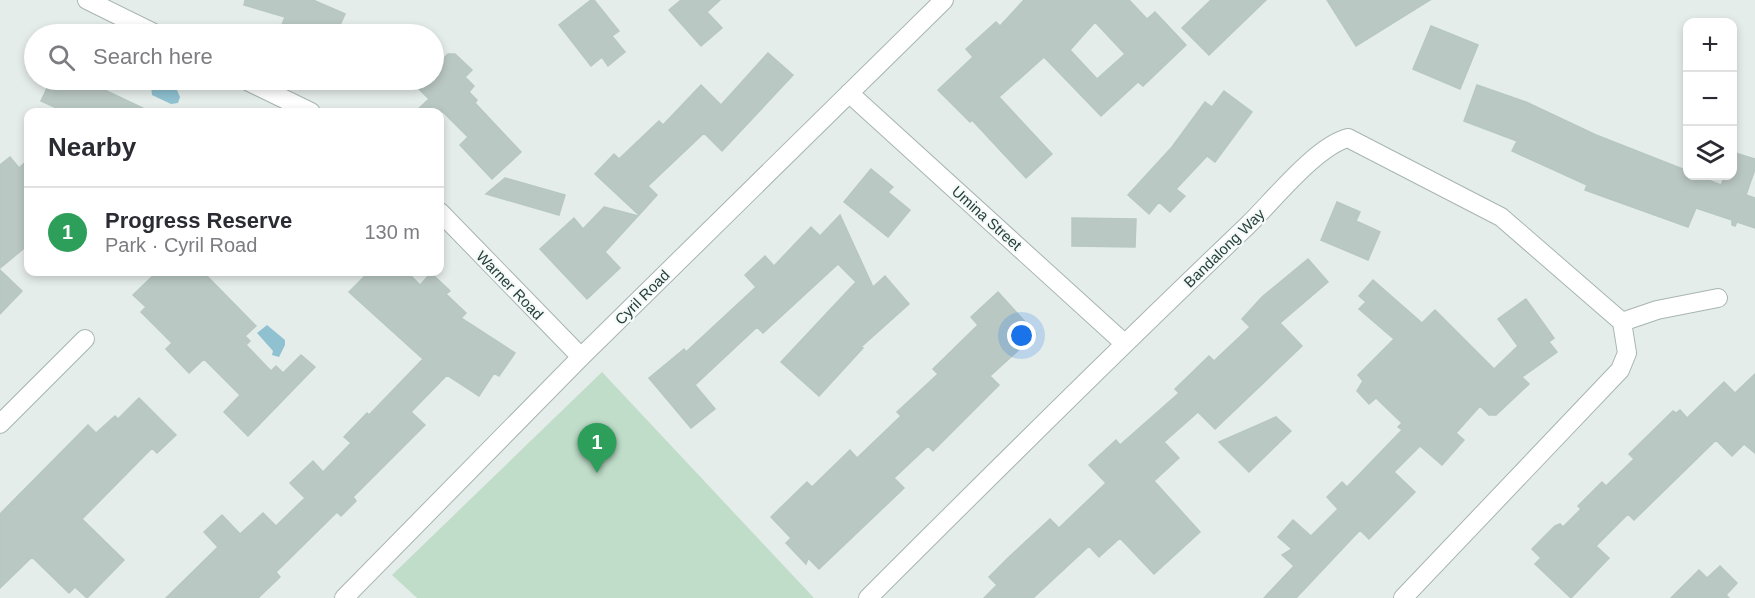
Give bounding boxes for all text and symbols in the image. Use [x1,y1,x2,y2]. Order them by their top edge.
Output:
map controls [1683,18,1737,180]
button: + [1683,18,1737,72]
search box [24,24,444,90]
icon: search [45,41,78,74]
text: Search here [93,44,213,69]
button: − [1683,72,1737,126]
button: layers [1683,126,1737,180]
text: Nearby [48,132,136,162]
street label: Umina Street [949,182,1026,254]
street label: Bandalong Way [1180,205,1268,291]
text: Progress Reserve [105,208,292,233]
text: 1 [62,221,73,243]
text: 130 m [364,221,420,243]
text: Park · Cyril Road [105,234,257,256]
street label: Warner Road [473,247,547,323]
street label: Cyril Road [611,266,673,328]
your location [1007,321,1036,350]
pin: 1 [578,424,616,473]

